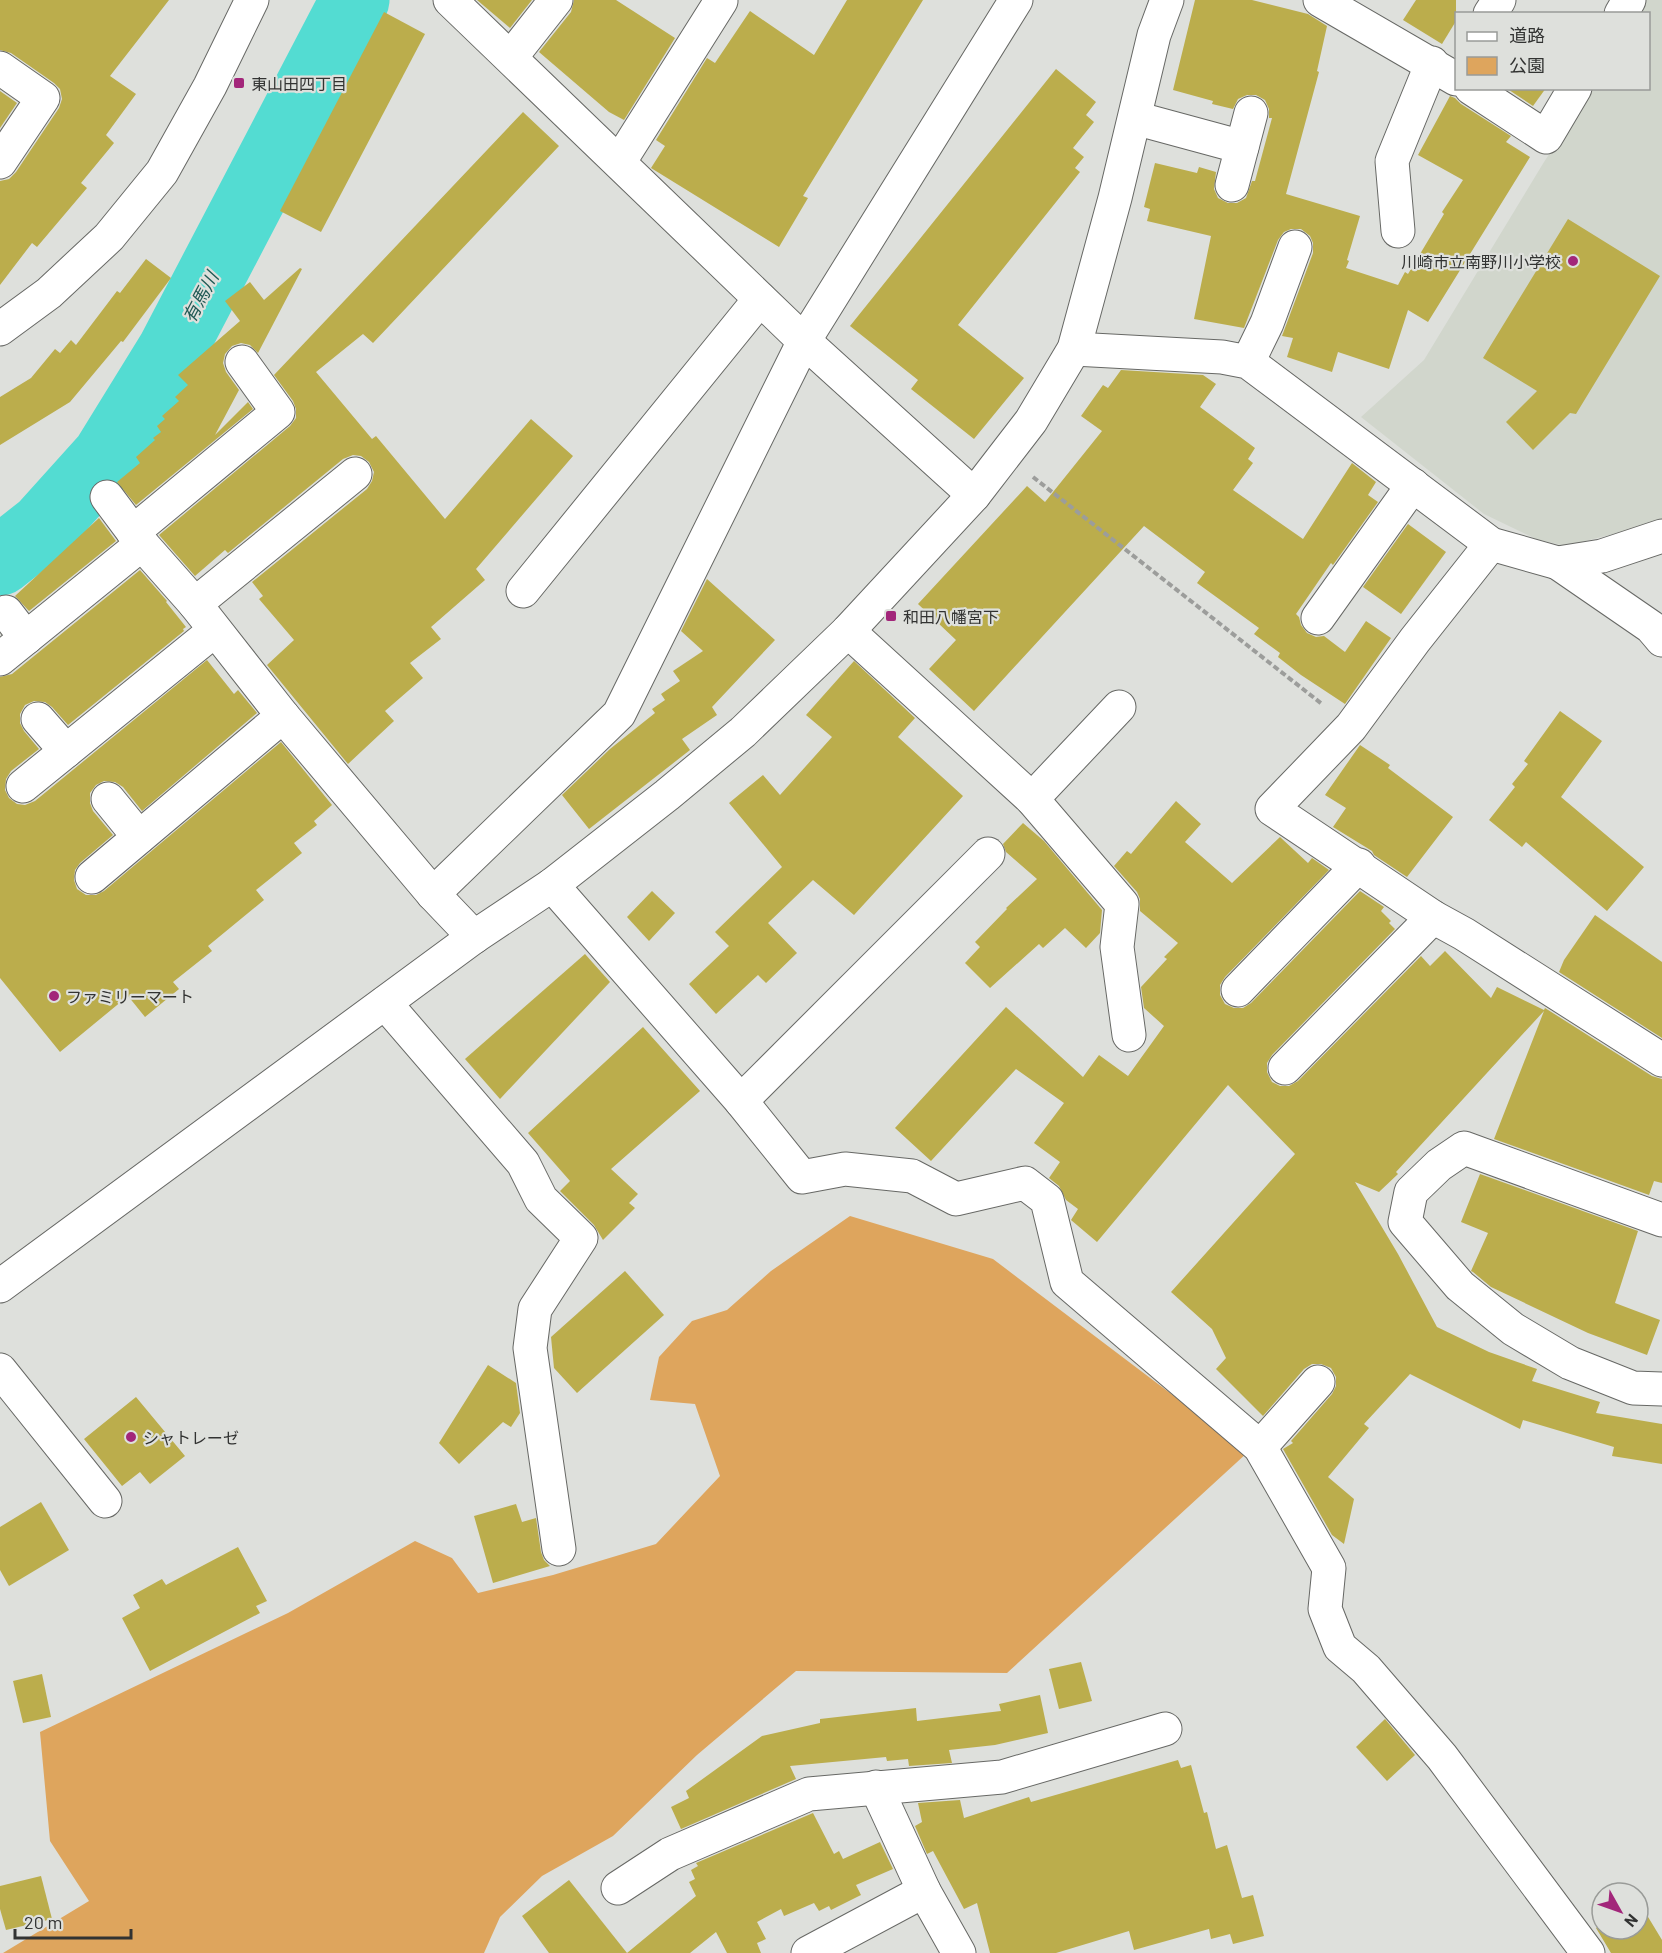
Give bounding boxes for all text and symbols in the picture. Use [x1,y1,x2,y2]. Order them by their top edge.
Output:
legend [1455,12,1650,90]
text: 道路 [1509,24,1545,46]
text: 公園 [1509,54,1545,76]
place label: 東山田四丁目 [251,74,347,93]
marker: 東山田四丁目 [232,76,246,90]
place label: 川崎市立南野川小学校 [1401,252,1561,271]
marker: 川崎市立南野川小学校 [1566,254,1580,268]
water label: 有馬川 [178,266,223,326]
place label: 和田八幡宮下 [903,607,999,626]
marker: 和田八幡宮下 [884,609,898,623]
place label: ファミリーマート [66,987,194,1006]
marker: ファミリーマート [47,989,61,1003]
place label: シャトレーゼ [143,1428,239,1447]
marker: シャトレーゼ [124,1430,138,1444]
north arrow [1590,1881,1650,1941]
scale bar [15,1902,130,1940]
text: 20 m [24,1911,62,1933]
text: N [1621,1911,1643,1931]

